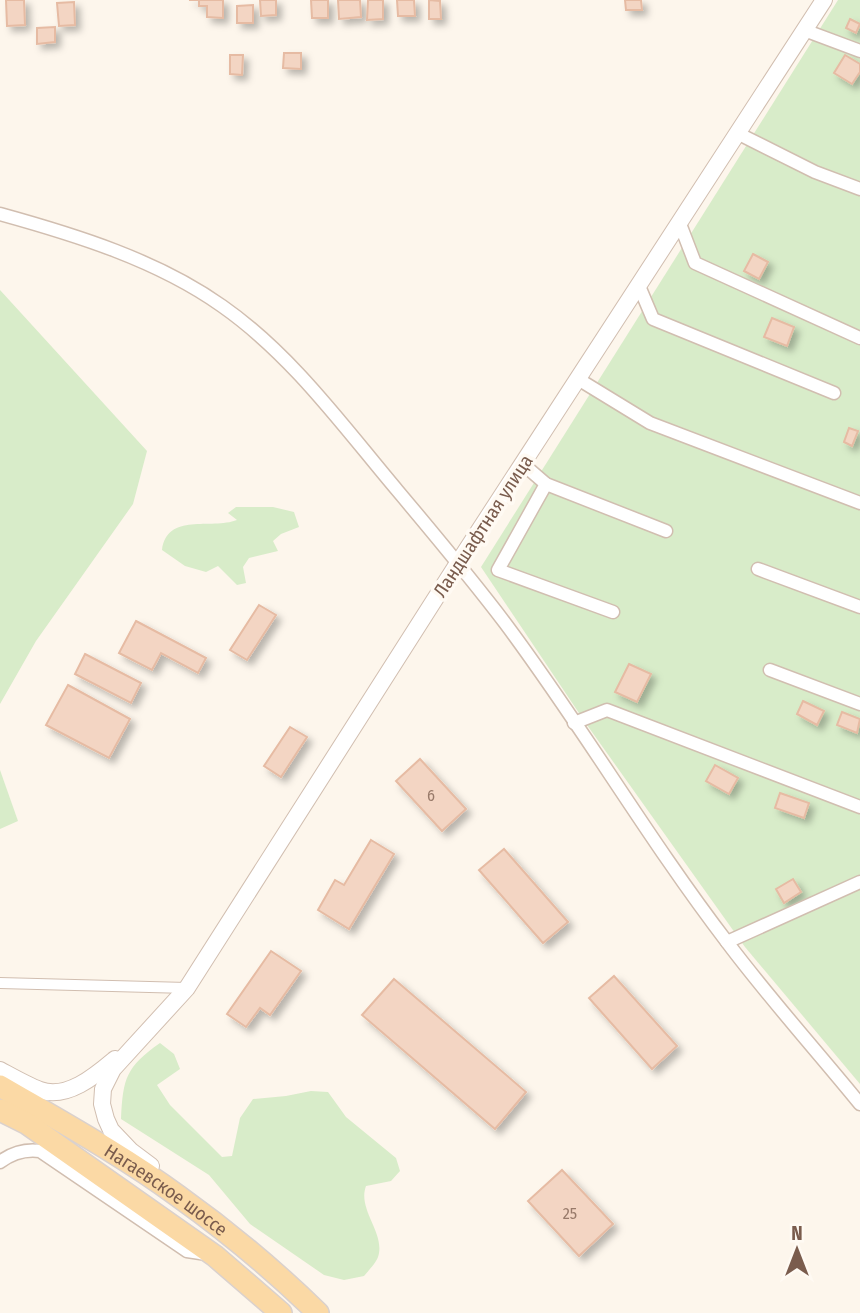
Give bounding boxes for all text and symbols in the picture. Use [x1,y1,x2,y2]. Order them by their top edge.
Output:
street label: Ландшафтная улица [428,450,538,602]
house number: 6 [427,786,435,805]
street label: Нагаевское шоссе [101,1139,232,1241]
house number: 25 [563,1204,577,1223]
north arrow [762,1215,832,1285]
text: N [791,1222,803,1245]

